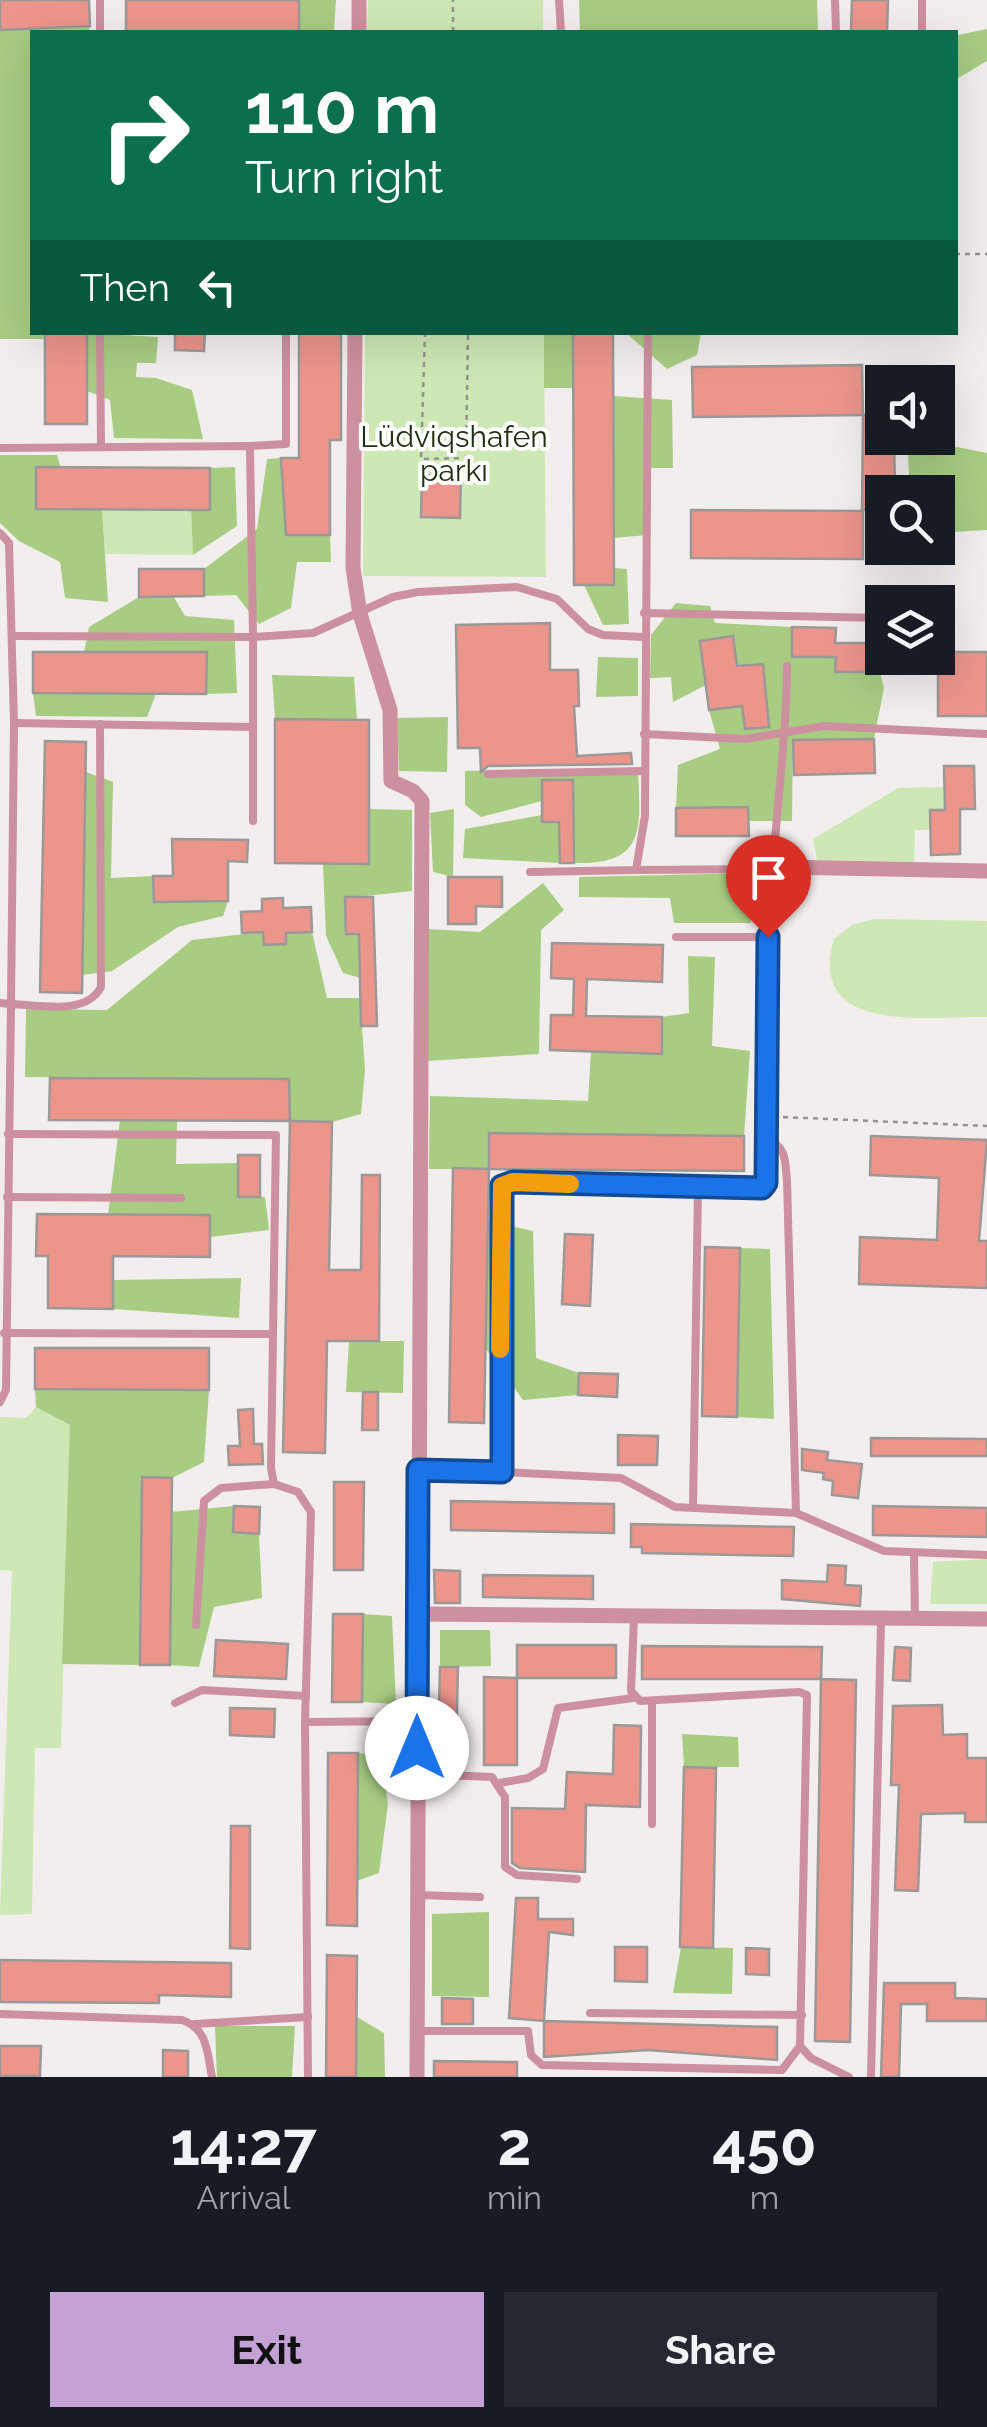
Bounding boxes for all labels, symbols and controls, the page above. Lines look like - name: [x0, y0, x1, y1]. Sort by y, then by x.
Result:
- text: 110 m: [245, 67, 439, 149]
- icon: right: [80, 70, 210, 200]
- text: Turn right: [245, 151, 443, 204]
- icon: left: [190, 260, 245, 315]
- text: Then: [80, 265, 170, 310]
- map controls: [865, 365, 955, 675]
- button: sound: [865, 365, 955, 455]
- park label: Lüdviqshafen parkı: [360, 419, 548, 488]
- button: search: [865, 475, 955, 565]
- button: layers: [865, 585, 955, 675]
- pin: [726, 835, 811, 938]
- icon: arrive: [741, 850, 796, 905]
- position arrow: [365, 1696, 469, 1800]
- text: 14:27: [170, 2109, 317, 2179]
- text: 2: [498, 2109, 531, 2179]
- text: 450: [712, 2109, 817, 2179]
- text: Arrival: [197, 2179, 290, 2216]
- text: min: [487, 2179, 542, 2216]
- text: m: [750, 2179, 779, 2216]
- button: Exit: [50, 2292, 484, 2407]
- button: Share: [504, 2292, 937, 2407]

